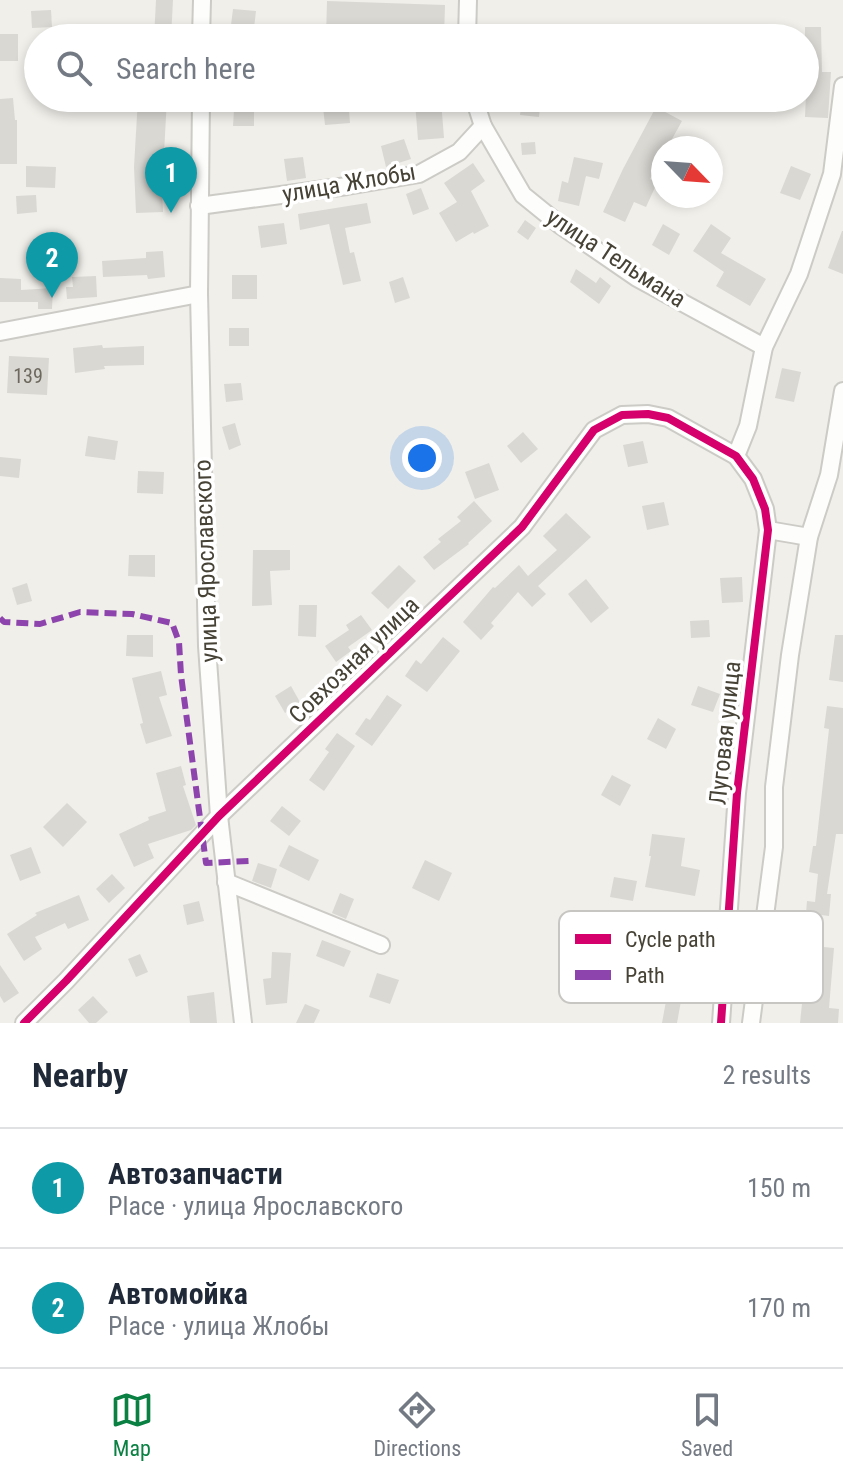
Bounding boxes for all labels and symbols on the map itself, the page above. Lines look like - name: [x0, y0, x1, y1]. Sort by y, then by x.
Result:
- north arrow: [651, 136, 723, 208]
- pin: 1: [145, 147, 197, 213]
- street label: улица Жлобы: [280, 157, 418, 209]
- street label: улица Тельмана: [541, 203, 691, 313]
- pin: 2: [26, 232, 78, 298]
- house number: 139: [13, 364, 43, 388]
- your location: [402, 438, 442, 478]
- street label: улица Ярославского: [188, 459, 224, 663]
- street label: Совхозная улица: [283, 591, 425, 729]
- street label: Луговая улица: [704, 660, 746, 806]
- legend: [559, 911, 823, 1003]
- text: Cycle path: [625, 927, 716, 952]
- text: Path: [625, 963, 665, 988]

